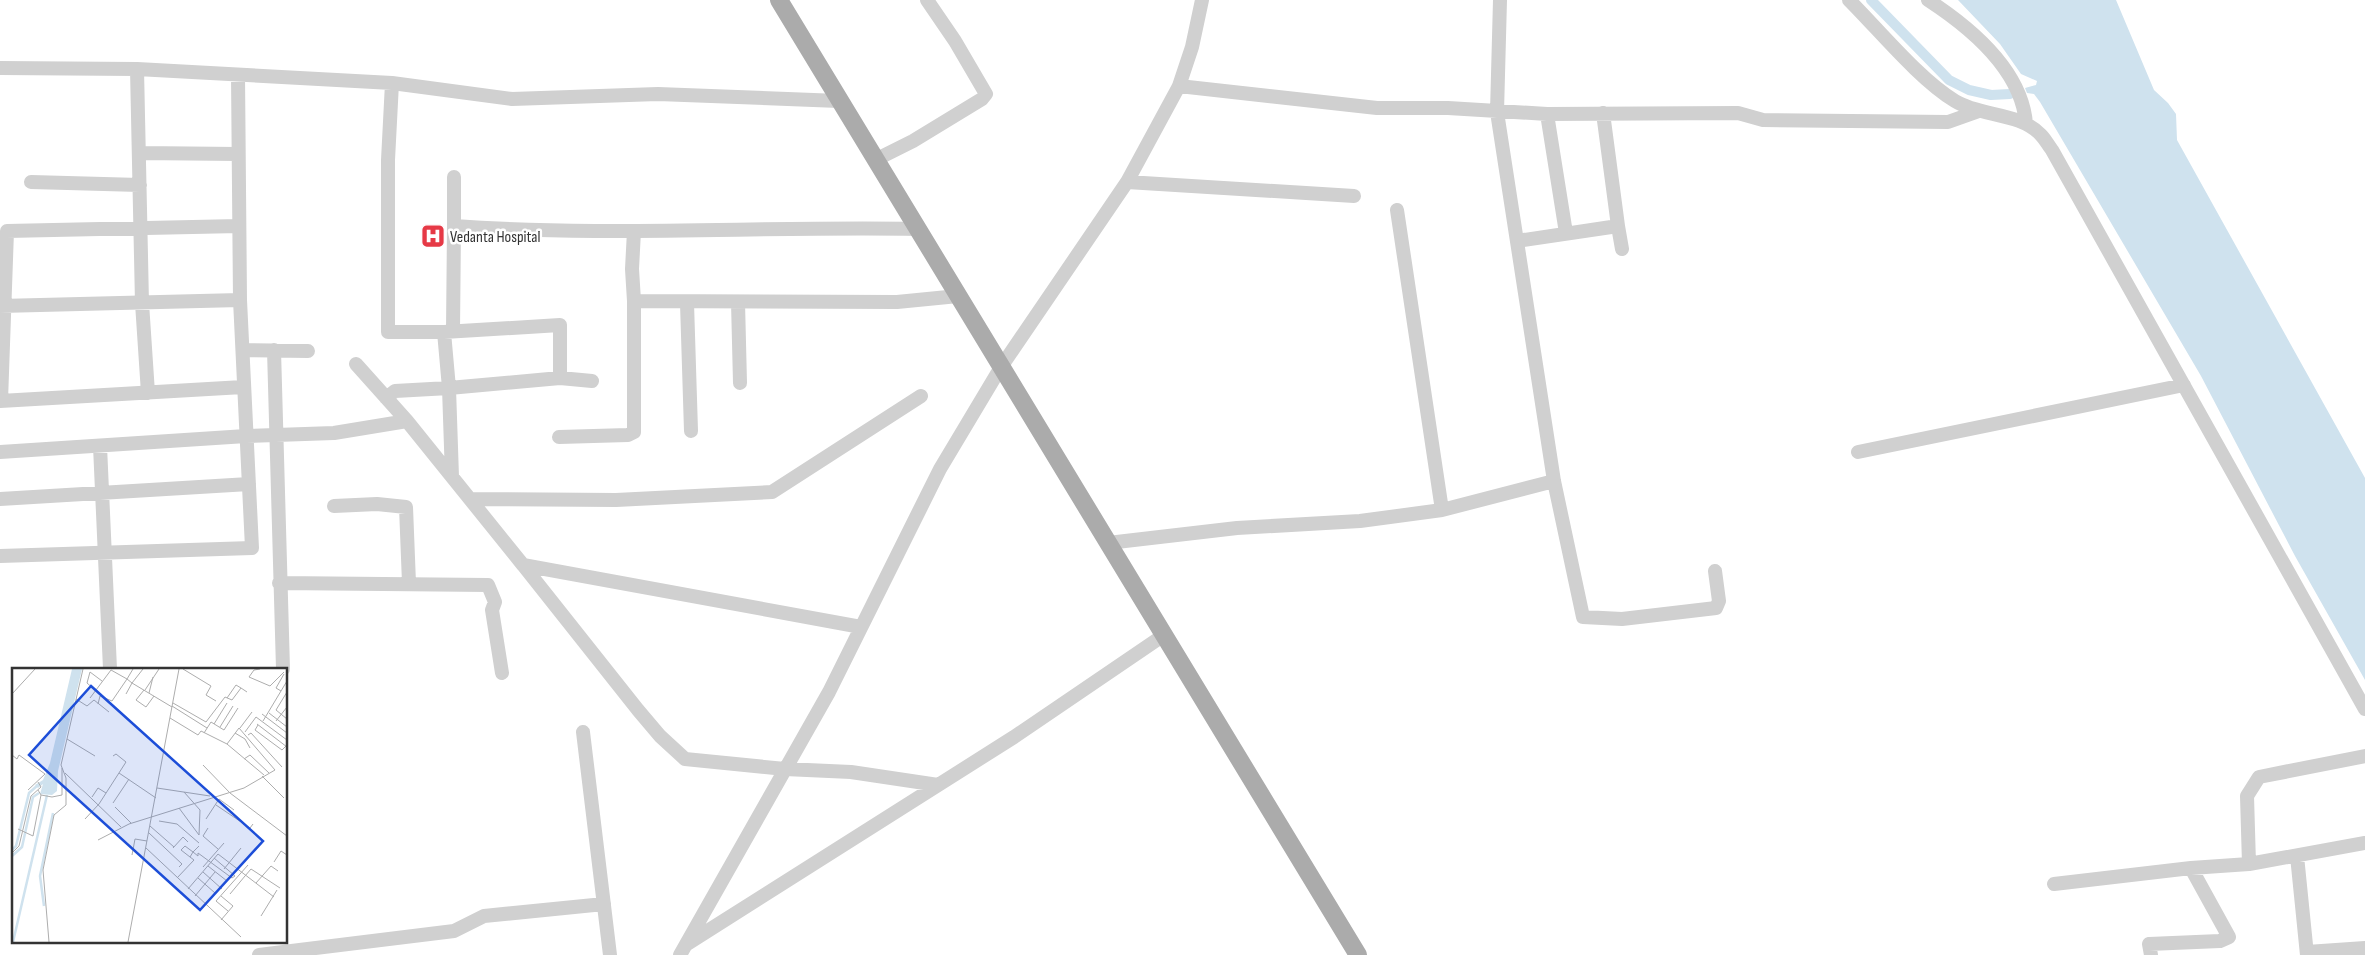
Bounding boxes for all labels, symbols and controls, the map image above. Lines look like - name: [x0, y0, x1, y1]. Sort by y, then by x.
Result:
- hospital icon: Vedanta Hospital: [420, 223, 446, 249]
- place label: Vedanta Hospital: [450, 228, 541, 247]
- inset map: [12, 668, 288, 942]

